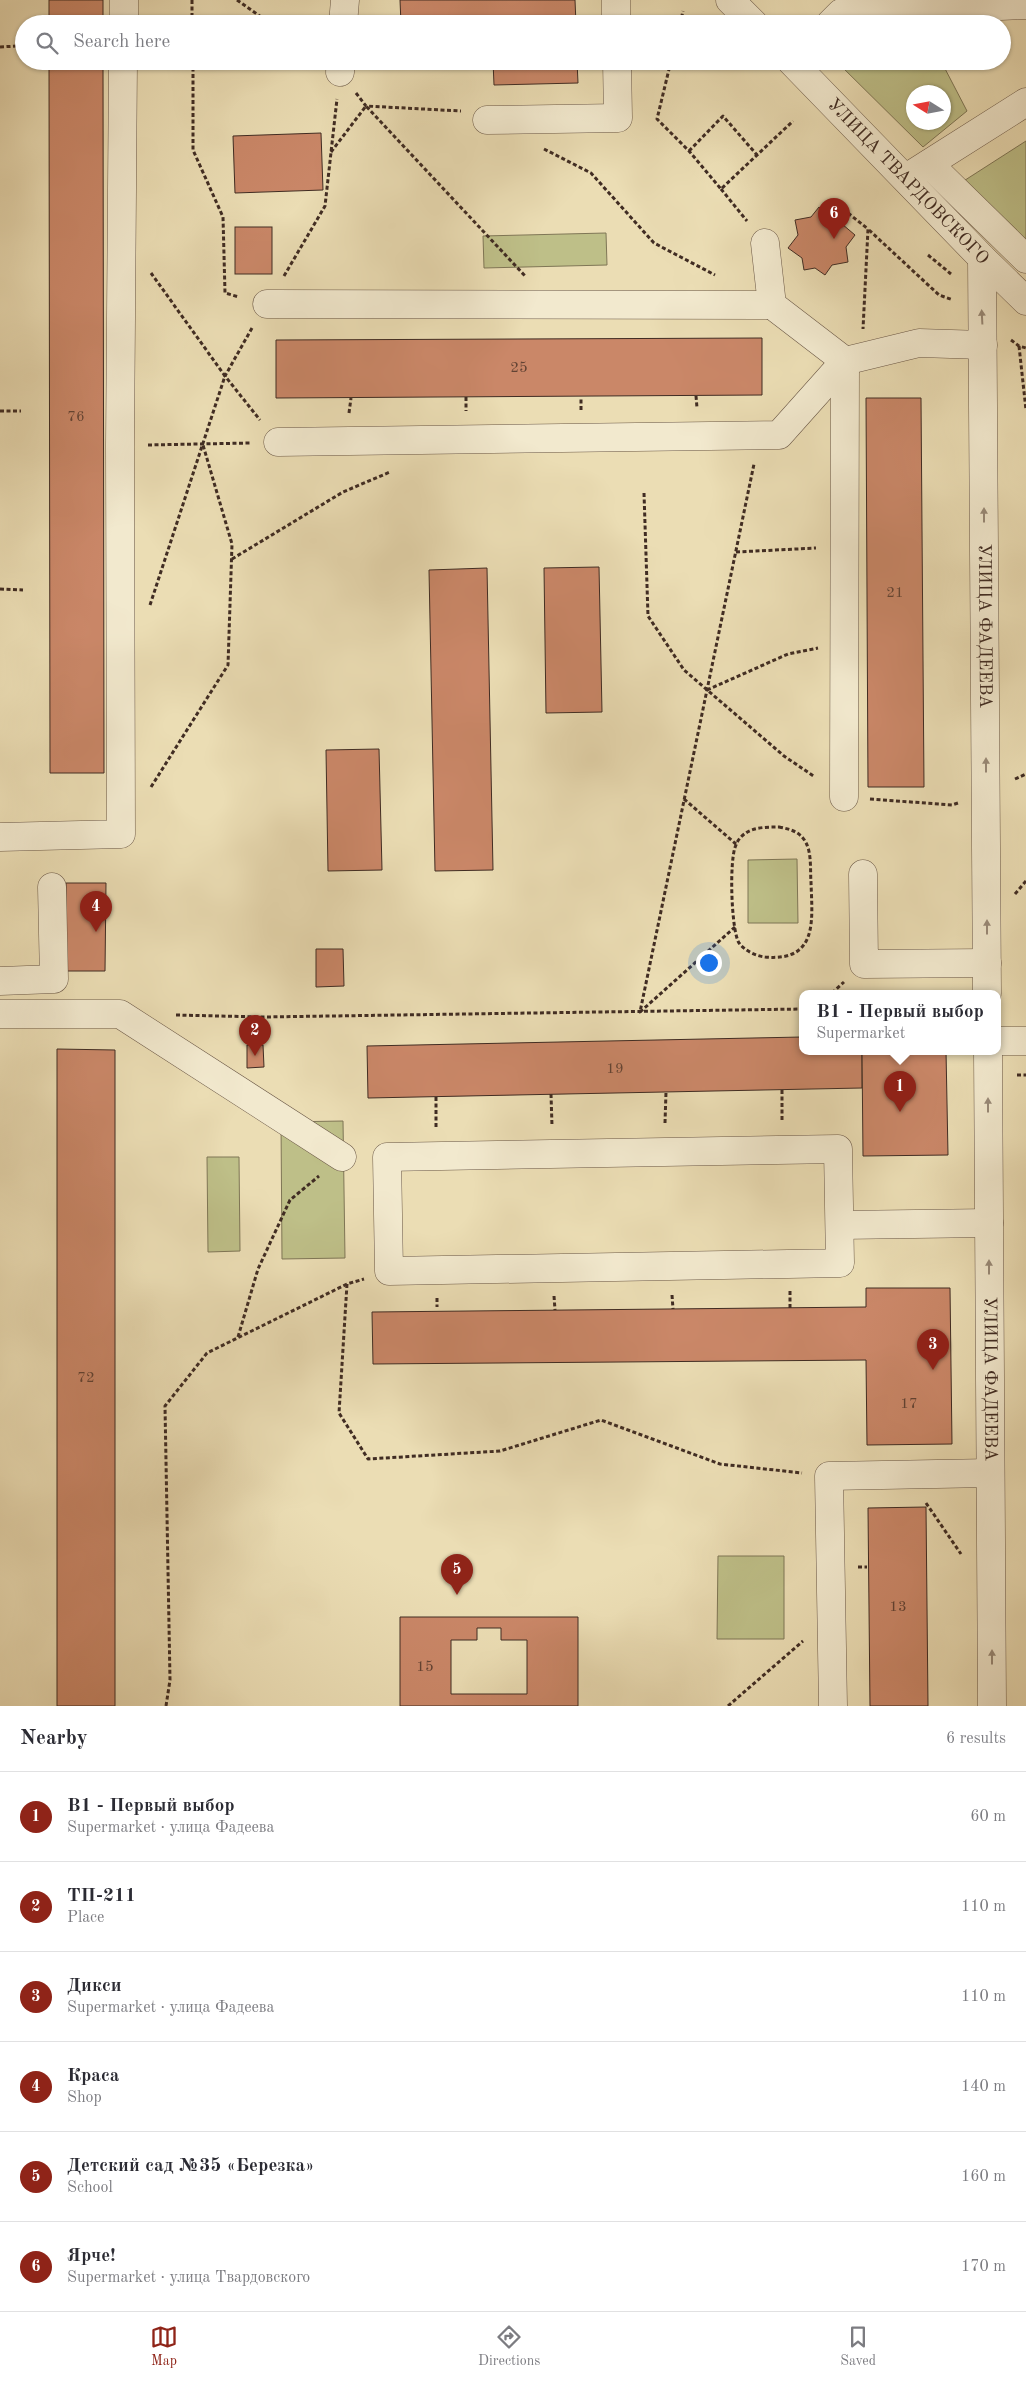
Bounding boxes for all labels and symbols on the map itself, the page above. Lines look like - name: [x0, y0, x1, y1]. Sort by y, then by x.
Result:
- north arrow: [906, 85, 951, 130]
- street label: УЛИЦА ТВАРДОВСКОГО: [824, 95, 992, 268]
- pin: 6: [818, 198, 850, 239]
- one-way arrow: [977, 309, 985, 325]
- house number: 25: [510, 361, 528, 376]
- house number: 76: [67, 410, 85, 425]
- one-way arrow: [980, 506, 988, 522]
- street label: УЛИЦА ФАДЕЕВА: [975, 544, 994, 709]
- house number: 21: [886, 586, 904, 601]
- one-way arrow: [982, 756, 990, 772]
- pin: 4: [80, 891, 112, 932]
- one-way arrow: [983, 919, 991, 935]
- your location: [696, 950, 722, 976]
- pin: 2: [239, 1015, 271, 1056]
- house number: 19: [606, 1062, 624, 1077]
- pin: 1: [884, 1071, 916, 1112]
- one-way arrow: [984, 1097, 992, 1113]
- one-way arrow: [985, 1259, 993, 1275]
- street label: УЛИЦА ФАДЕЕВА: [981, 1297, 1000, 1462]
- pin: 3: [917, 1329, 949, 1370]
- house number: 72: [77, 1371, 95, 1386]
- house number: 17: [900, 1397, 918, 1412]
- pin: 5: [441, 1554, 473, 1595]
- house number: 13: [889, 1600, 907, 1615]
- one-way arrow: [988, 1649, 996, 1665]
- house number: 15: [416, 1660, 434, 1675]

